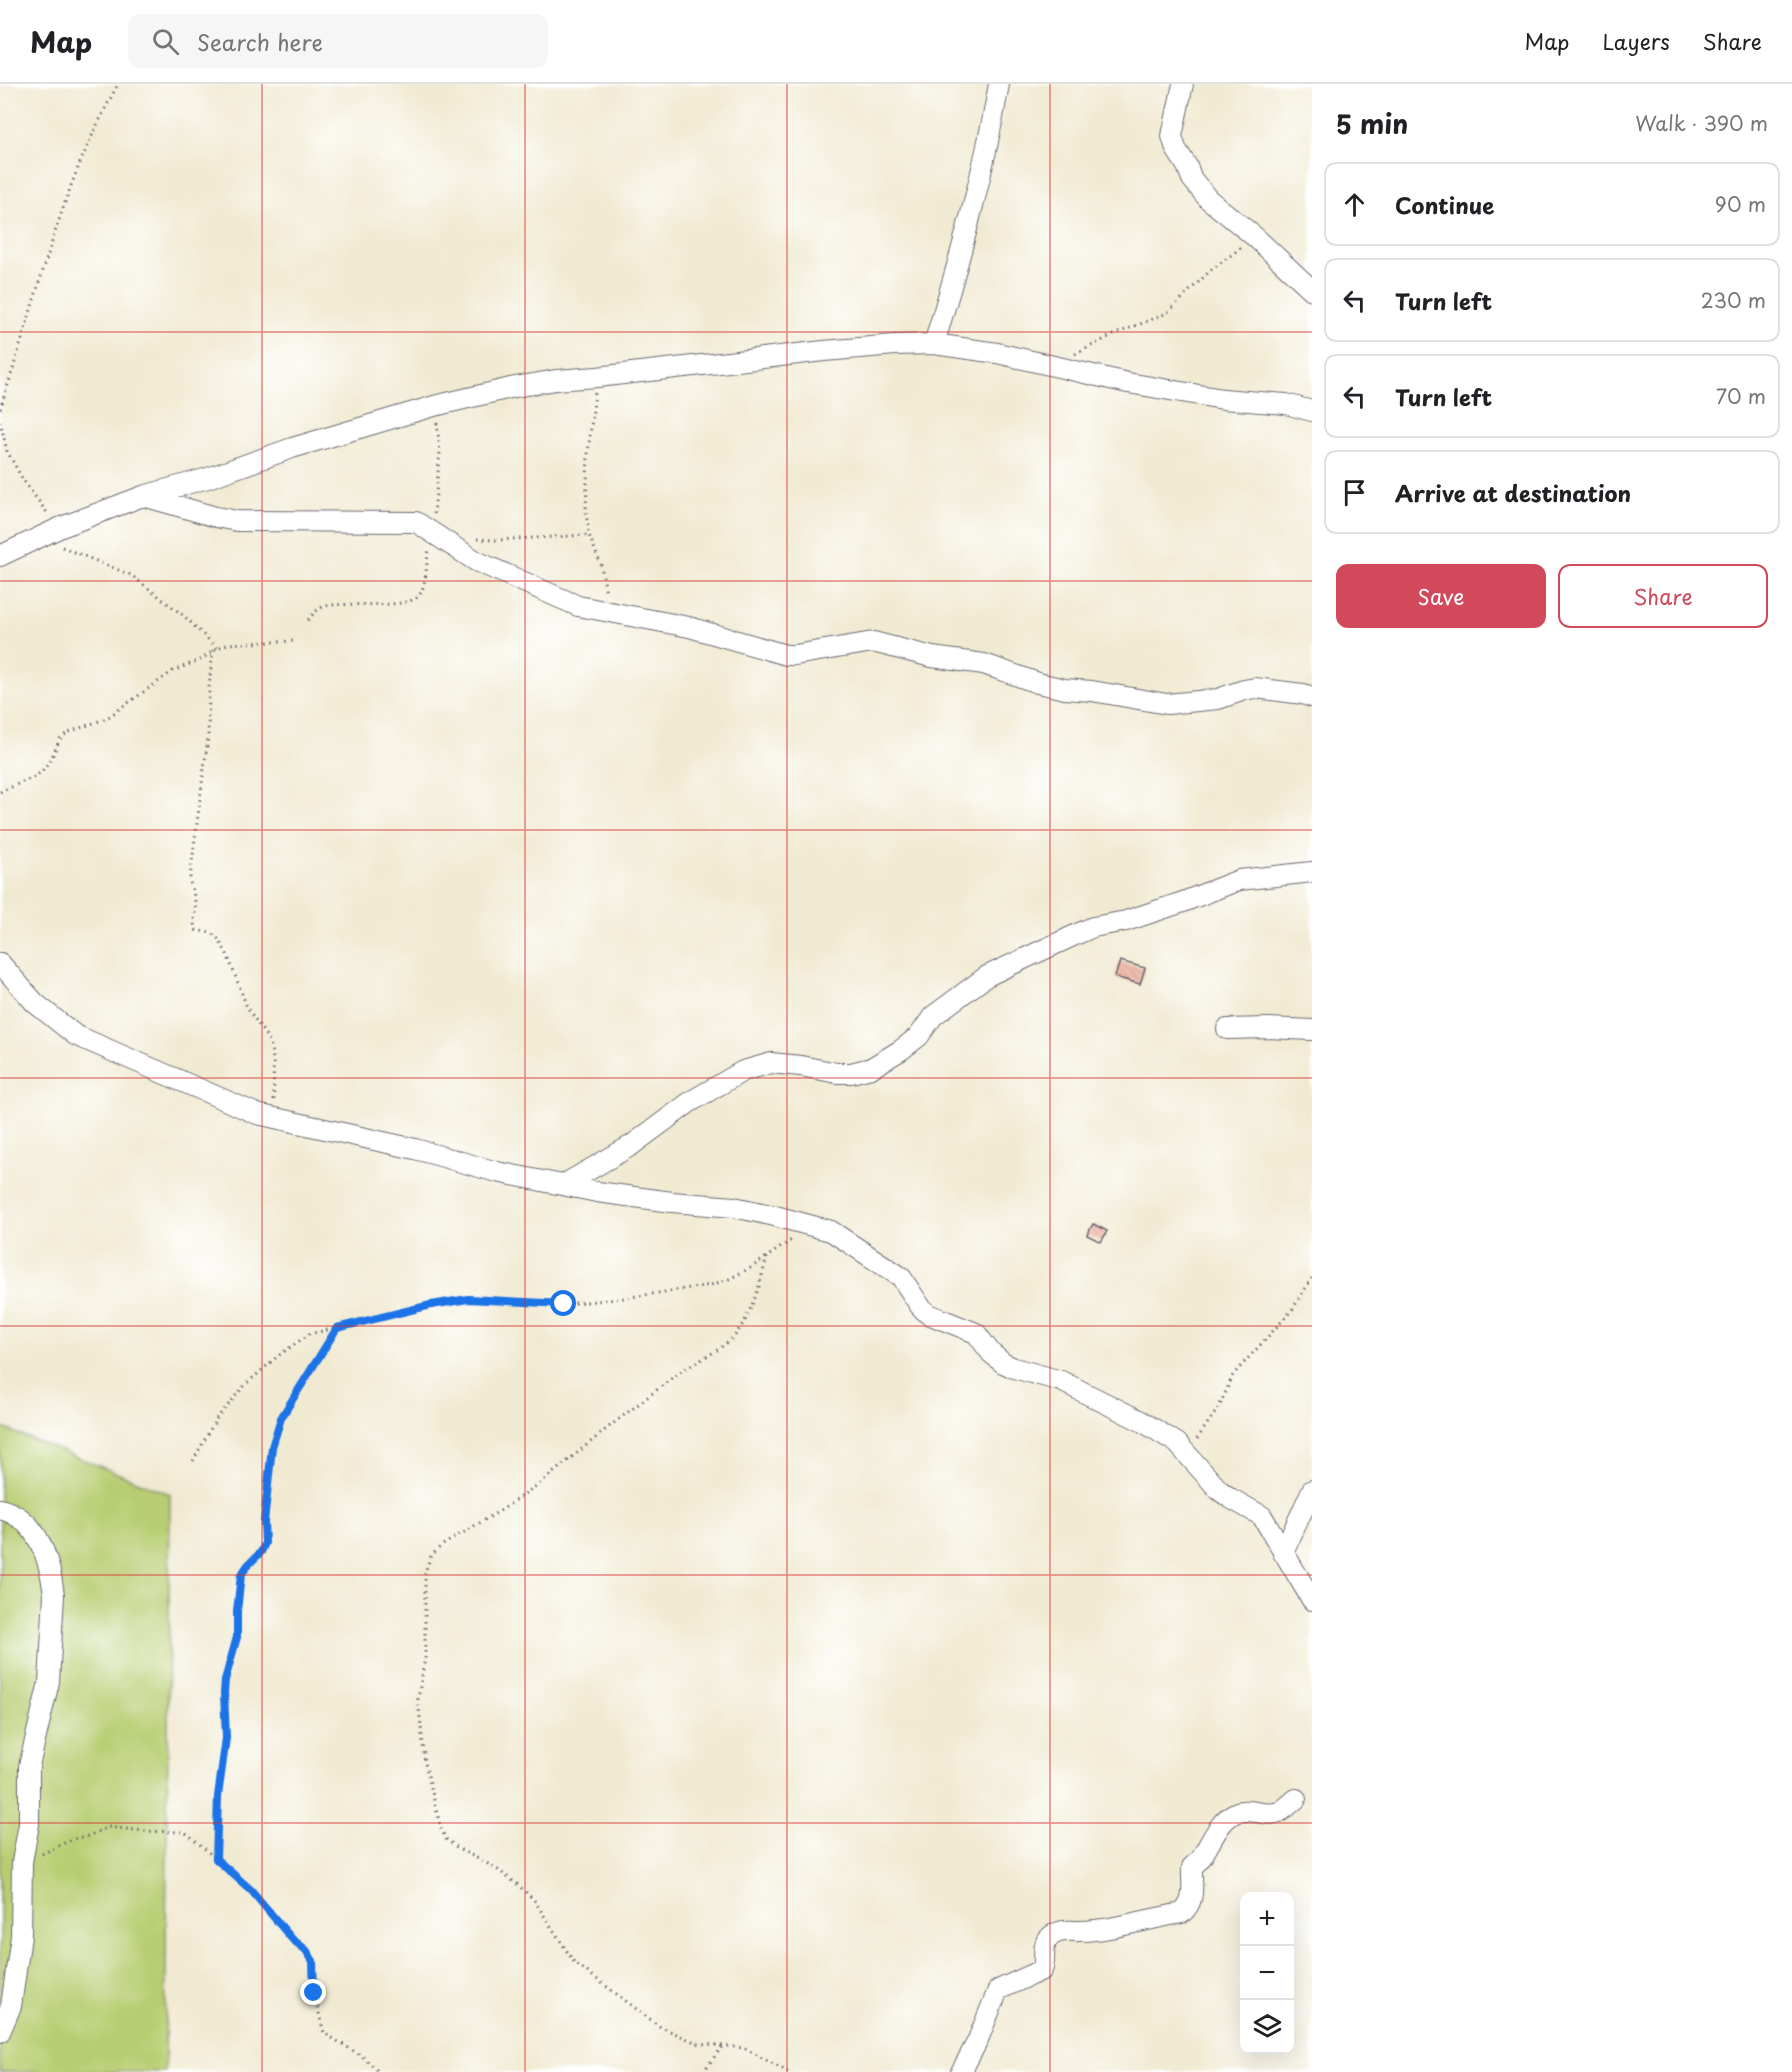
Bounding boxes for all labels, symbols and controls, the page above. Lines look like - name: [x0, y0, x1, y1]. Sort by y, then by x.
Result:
- search box: [128, 14, 548, 68]
- text: Map: [30, 20, 92, 63]
- icon: search: [149, 25, 182, 58]
- text: Search here: [197, 25, 323, 58]
- text: Map: [1525, 25, 1569, 57]
- text: Layers: [1602, 25, 1670, 57]
- text: Share: [1703, 25, 1762, 57]
- text: 5 min: [1336, 104, 1408, 143]
- text: Walk · 390 m: [1635, 108, 1768, 138]
- icon: ahead: [1338, 188, 1371, 221]
- text: Continue: [1395, 188, 1494, 221]
- text: 90 m: [1715, 189, 1766, 219]
- icon: left: [1338, 284, 1371, 317]
- text: Turn left: [1395, 284, 1492, 317]
- text: 230 m: [1701, 285, 1766, 315]
- icon: left: [1338, 380, 1371, 413]
- text: Turn left: [1395, 380, 1492, 413]
- text: 70 m: [1716, 381, 1766, 411]
- icon: arrive: [1338, 476, 1371, 509]
- text: Arrive at destination: [1395, 476, 1631, 509]
- button: Save: [1336, 564, 1546, 628]
- button: Share: [1558, 564, 1768, 628]
- route start: [550, 1290, 576, 1316]
- map controls: [1240, 1892, 1294, 2054]
- button: +: [1240, 1892, 1294, 1946]
- button: −: [1240, 1946, 1294, 2000]
- route end: [300, 1979, 326, 2005]
- button: layers: [1240, 2000, 1294, 2054]

